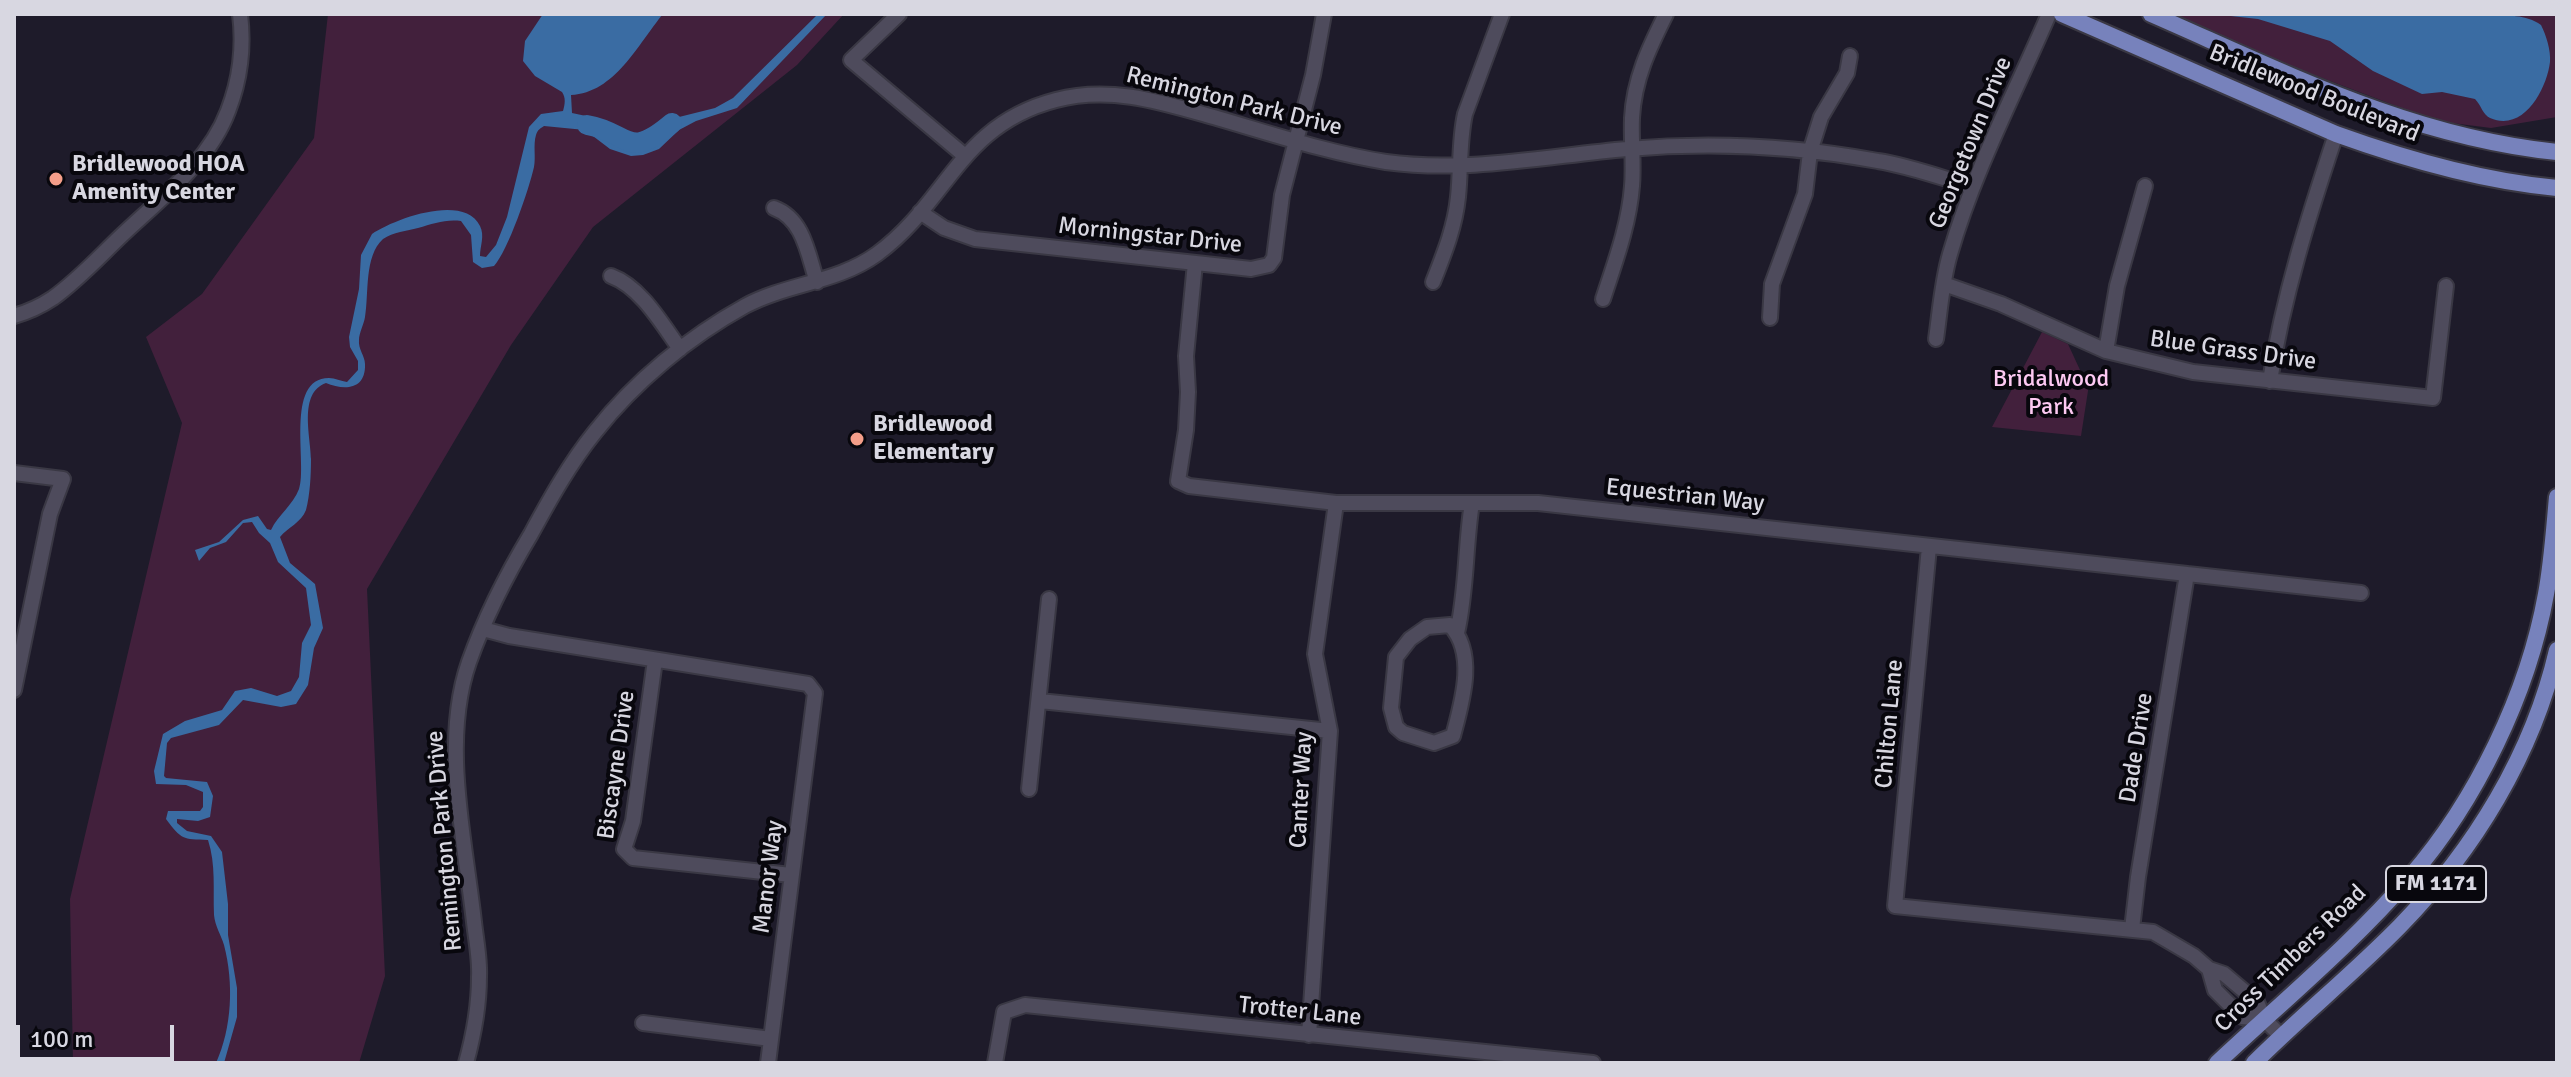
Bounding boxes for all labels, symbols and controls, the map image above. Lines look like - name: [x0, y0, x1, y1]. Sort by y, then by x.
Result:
- street label: Bridlewood Boulevard: [2205, 39, 2423, 149]
- street label: Georgetown Drive: [1923, 53, 2019, 233]
- street label: Remington Park Drive: [1123, 61, 1345, 143]
- place label: Bridlewood HOA Amenity Center: [72, 151, 244, 207]
- marker: Bridlewood HOA Amenity Center: [47, 170, 65, 188]
- street label: Morningstar Drive: [1057, 212, 1243, 260]
- street label: Blue Grass Drive: [2148, 325, 2318, 377]
- park label: Bridalwood Park: [1993, 366, 2109, 422]
- place label: Bridlewood Elementary: [873, 411, 994, 467]
- marker: Bridlewood Elementary: [848, 430, 866, 448]
- street label: Equestrian Way: [1604, 473, 1766, 519]
- street label: Chilton Lane: [1870, 658, 1910, 790]
- street label: Biscayne Drive: [592, 689, 642, 841]
- street label: Dade Drive: [2114, 691, 2160, 805]
- street label: Remington Park Drive: [421, 729, 469, 953]
- street label: Canter Way: [1285, 731, 1319, 849]
- street label: Manor Way: [748, 819, 790, 935]
- road number: FM 1171: [2386, 866, 2486, 902]
- street label: Cross Timbers Road: [2209, 879, 2373, 1039]
- street label: Trotter Lane: [1237, 991, 1363, 1033]
- scale bar: [20, 1009, 178, 1059]
- text: 100 m: [30, 1024, 93, 1054]

